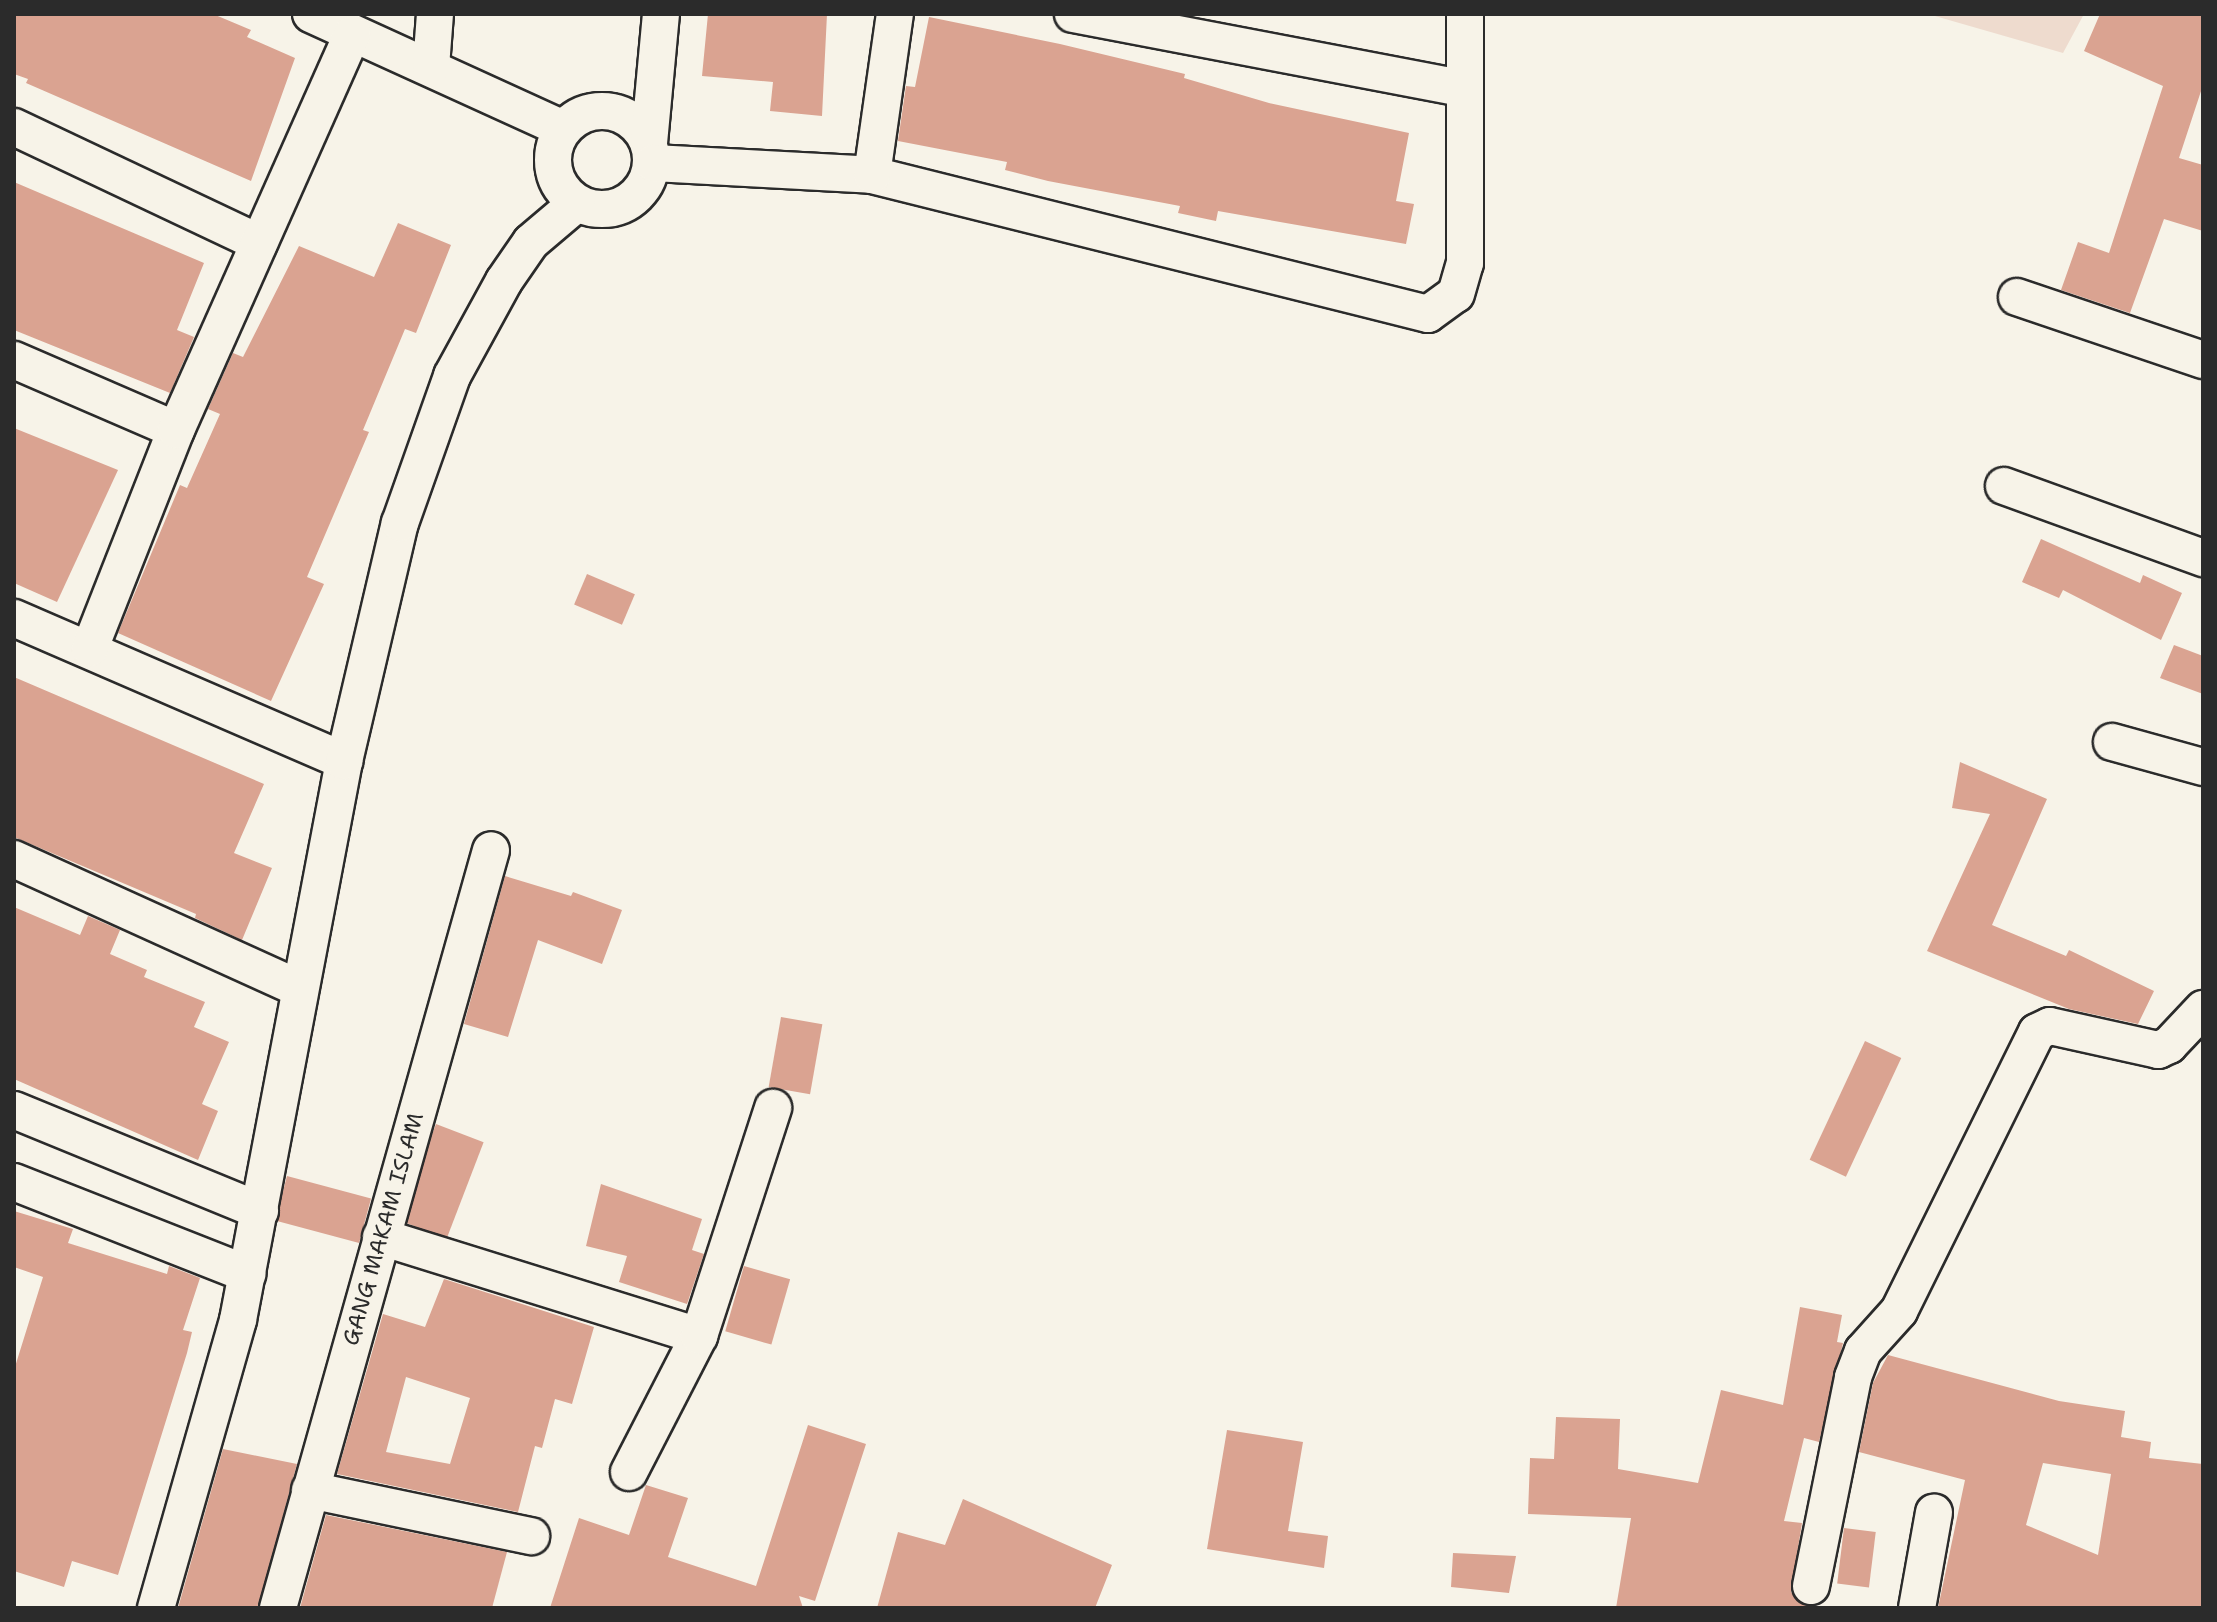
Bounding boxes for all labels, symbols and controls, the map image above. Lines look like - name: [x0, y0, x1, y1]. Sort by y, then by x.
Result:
- street label: GANG MAKAM ISLAM: [337, 1110, 429, 1348]

